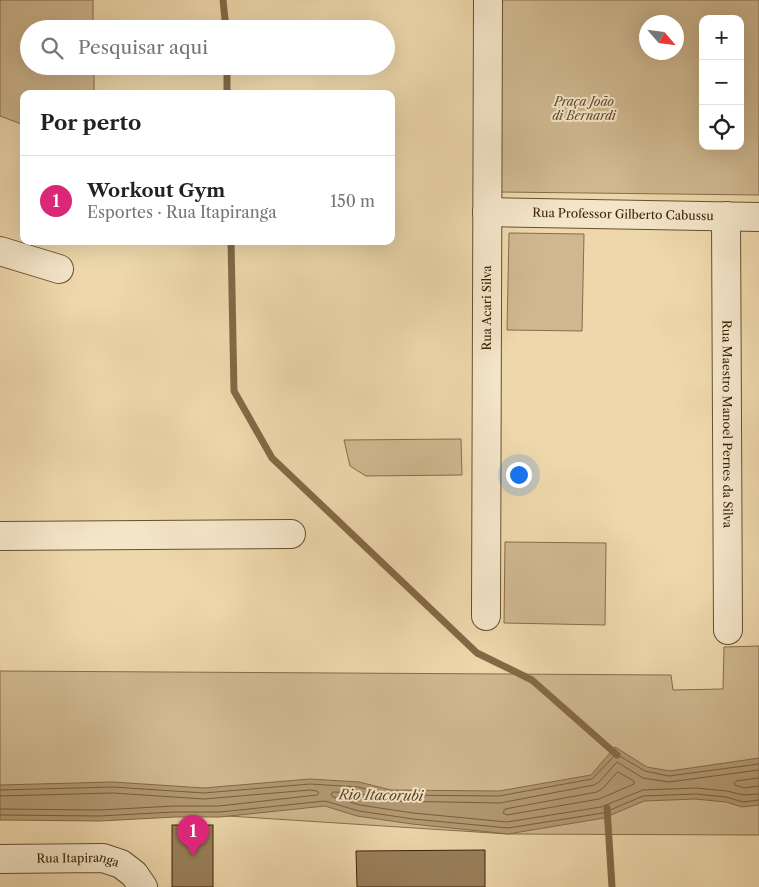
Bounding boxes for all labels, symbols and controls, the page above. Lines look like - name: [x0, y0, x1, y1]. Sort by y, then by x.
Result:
- north arrow: [639, 15, 684, 60]
- map controls: [699, 15, 744, 150]
- button: +: [699, 15, 744, 60]
- search box: [20, 20, 395, 75]
- icon: search: [38, 34, 66, 62]
- text: Pesquisar aqui: [78, 36, 208, 59]
- button: −: [699, 60, 744, 105]
- park label: Praça João di Bernardi: [552, 94, 617, 123]
- button: locate: [699, 105, 744, 150]
- text: Por perto: [40, 110, 141, 135]
- text: Workout Gym: [87, 179, 225, 202]
- text: 1: [52, 191, 60, 211]
- text: 150 m: [330, 191, 375, 211]
- text: Esportes · Rua Itapiranga: [87, 202, 277, 222]
- street label: Rua Professor Gilberto Cabussu: [532, 205, 714, 223]
- street label: Rua Acari Silva: [479, 265, 494, 351]
- street label: Rua Maestro Manoel Pernes da Silva: [720, 320, 736, 529]
- your location: [506, 462, 532, 488]
- water label: Rio Itacorubi: [338, 785, 425, 805]
- pin: 1: [177, 815, 209, 856]
- street label: Rua Itapiranga: [36, 849, 122, 870]

